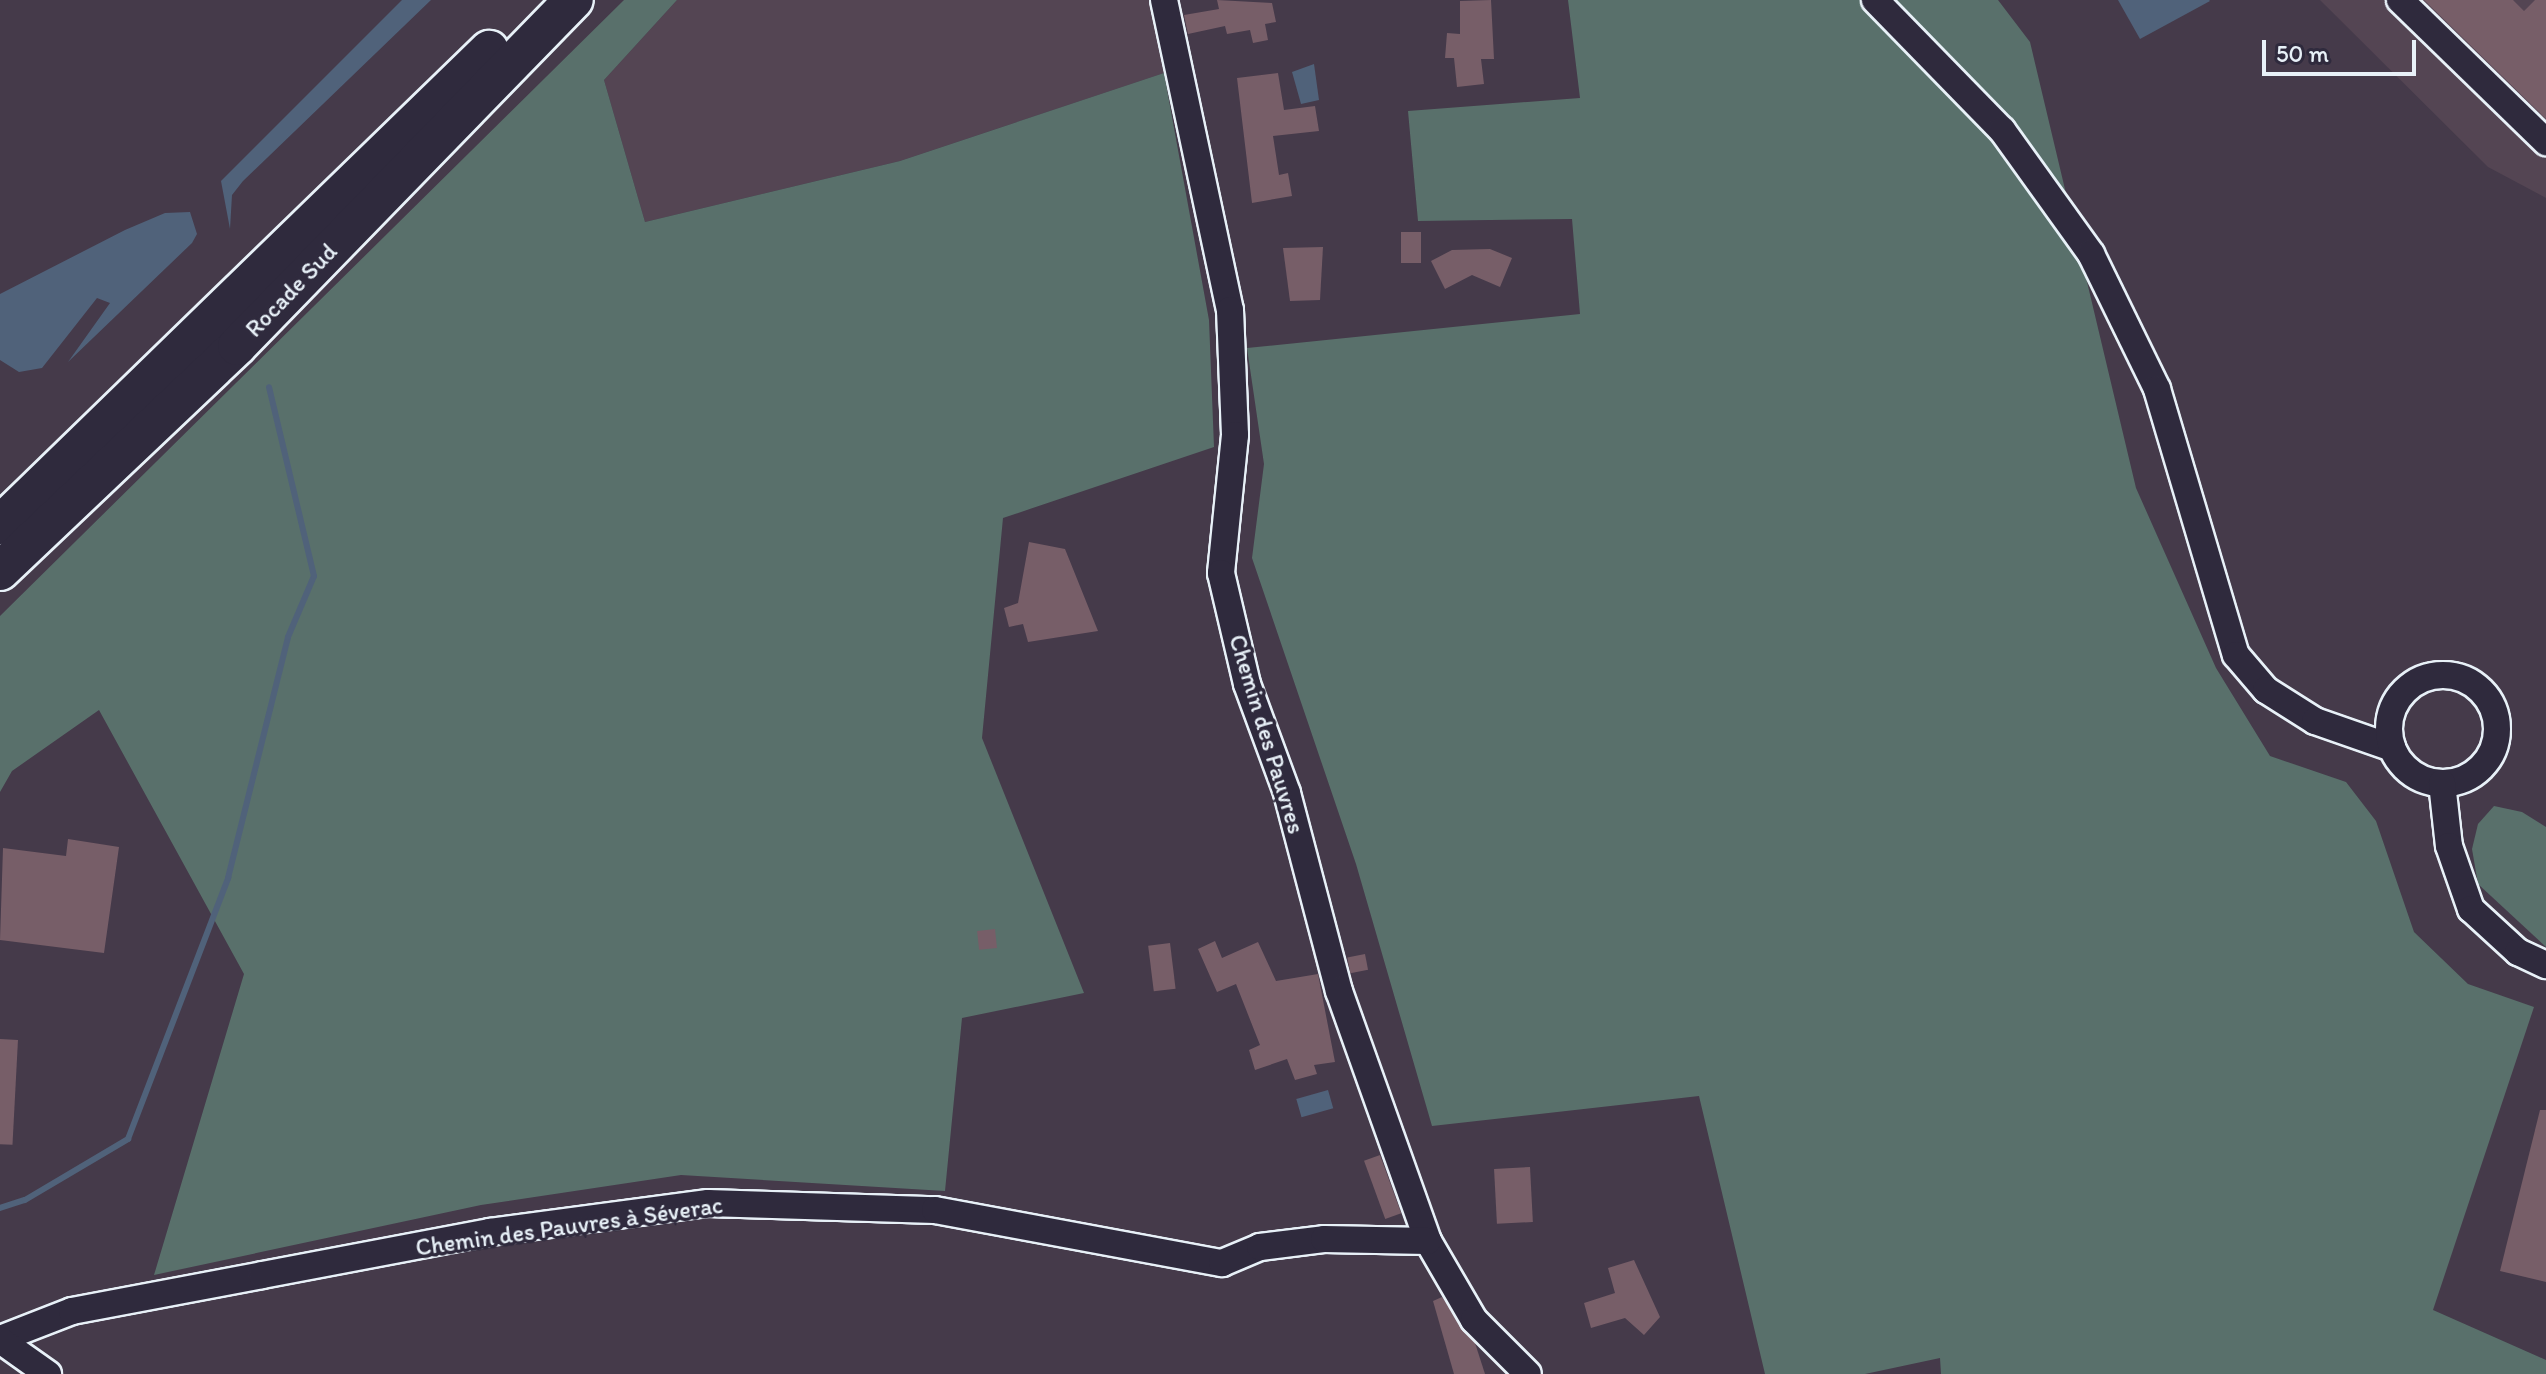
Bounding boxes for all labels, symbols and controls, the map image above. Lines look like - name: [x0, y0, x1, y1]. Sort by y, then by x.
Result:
- scale bar: [2266, 24, 2420, 74]
- text: 50 m: [2276, 39, 2329, 68]
- street label: Rocade Sud: [239, 237, 343, 343]
- street label: Chemin des Pauvres: [1223, 631, 1311, 837]
- street label: Chemin des Pauvres à Séverac: [414, 1190, 724, 1262]

